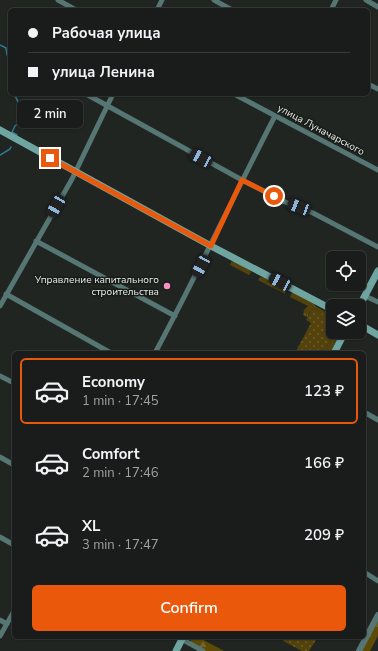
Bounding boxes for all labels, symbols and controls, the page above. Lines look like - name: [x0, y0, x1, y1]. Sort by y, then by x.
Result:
- text: Рабочая улица: [52, 23, 161, 43]
- text: улица Ленина: [52, 62, 155, 82]
- callout: 2 min: [17, 100, 83, 128]
- street label: улица Луначарского: [275, 101, 367, 159]
- text: 2 min: [33, 105, 67, 123]
- car: [188, 147, 214, 169]
- route end: [41, 149, 59, 167]
- route start: [265, 187, 283, 205]
- car: [45, 193, 67, 219]
- car: [286, 197, 312, 217]
- map controls: [326, 251, 366, 339]
- button: locate: [326, 251, 366, 291]
- car: [190, 253, 212, 279]
- car: [267, 271, 293, 293]
- place label: Управление капитального строительства: [34, 273, 159, 299]
- marker: Управление капитального строительства: [162, 281, 172, 291]
- button: layers: [326, 299, 366, 339]
- text: Economy: [82, 372, 145, 392]
- icon: car: [34, 373, 70, 409]
- text: 123 ₽: [304, 381, 344, 401]
- text: 1 min · 17:45: [82, 392, 158, 410]
- text: Comfort: [82, 444, 139, 464]
- icon: car: [34, 445, 70, 481]
- text: 166 ₽: [304, 453, 344, 473]
- text: 2 min · 17:46: [82, 464, 158, 482]
- text: XL: [82, 516, 101, 536]
- icon: car: [34, 517, 70, 553]
- text: 209 ₽: [304, 525, 344, 545]
- text: 3 min · 17:47: [82, 536, 158, 554]
- button: Confirm: [32, 585, 346, 631]

